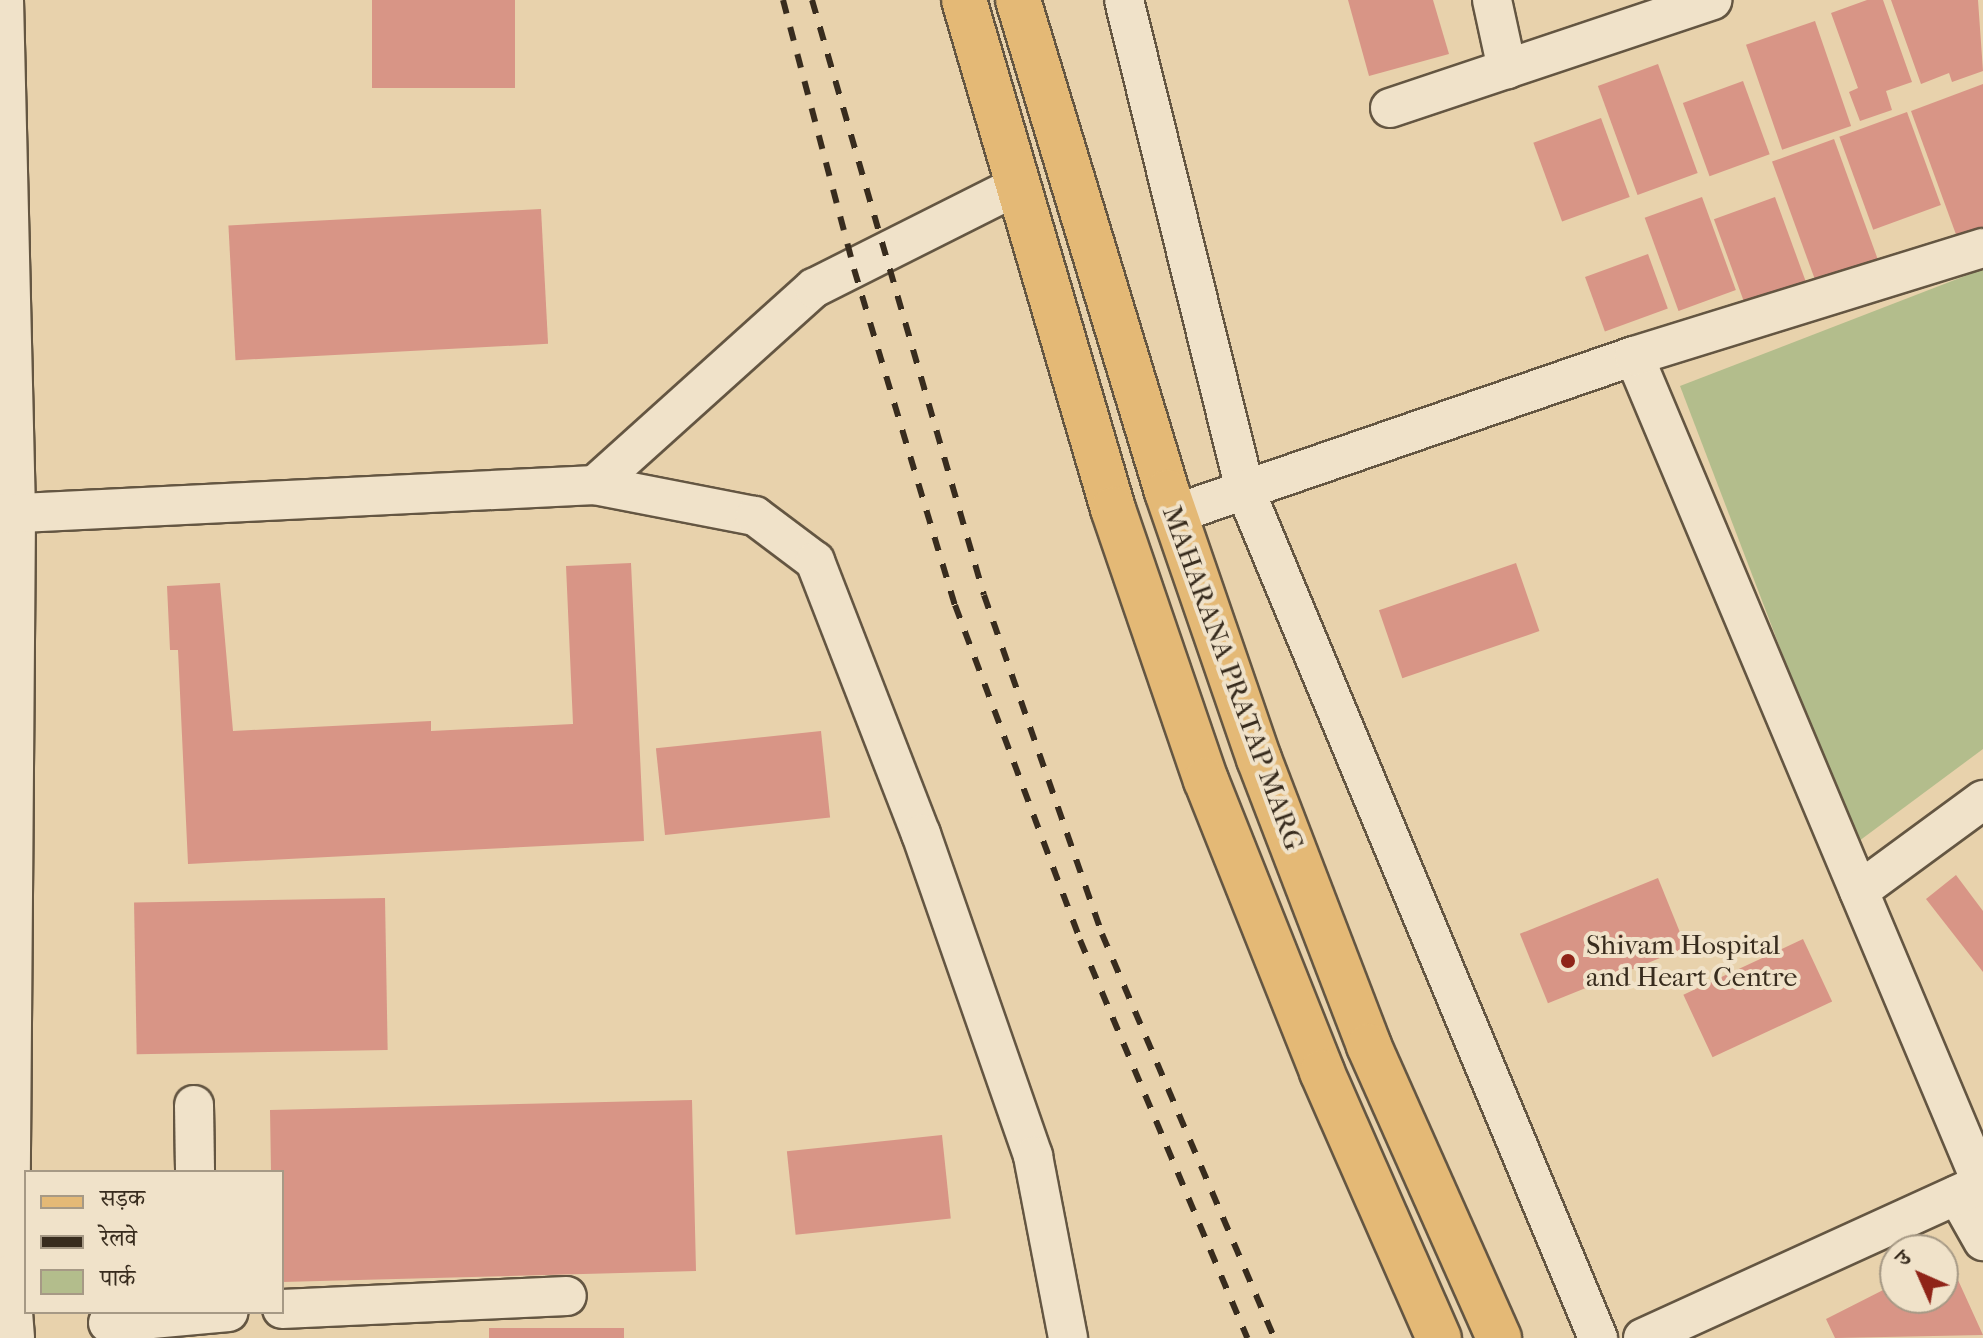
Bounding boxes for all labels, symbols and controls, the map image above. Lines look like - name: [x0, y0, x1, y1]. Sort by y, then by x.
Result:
- street label: MAHARANA PRATAP MARG: [1155, 501, 1311, 855]
- place label: Shivam Hospital and Heart Centre: [1586, 928, 1797, 994]
- marker: Shivam Hospital and Heart Centre: [1557, 950, 1579, 972]
- legend: [24, 1170, 284, 1314]
- text: सड़क: [100, 1184, 145, 1212]
- text: रेलवे: [100, 1224, 137, 1252]
- north arrow: [1879, 1234, 1959, 1314]
- text: उ: [1890, 1245, 1917, 1272]
- text: पार्क: [100, 1264, 135, 1292]

